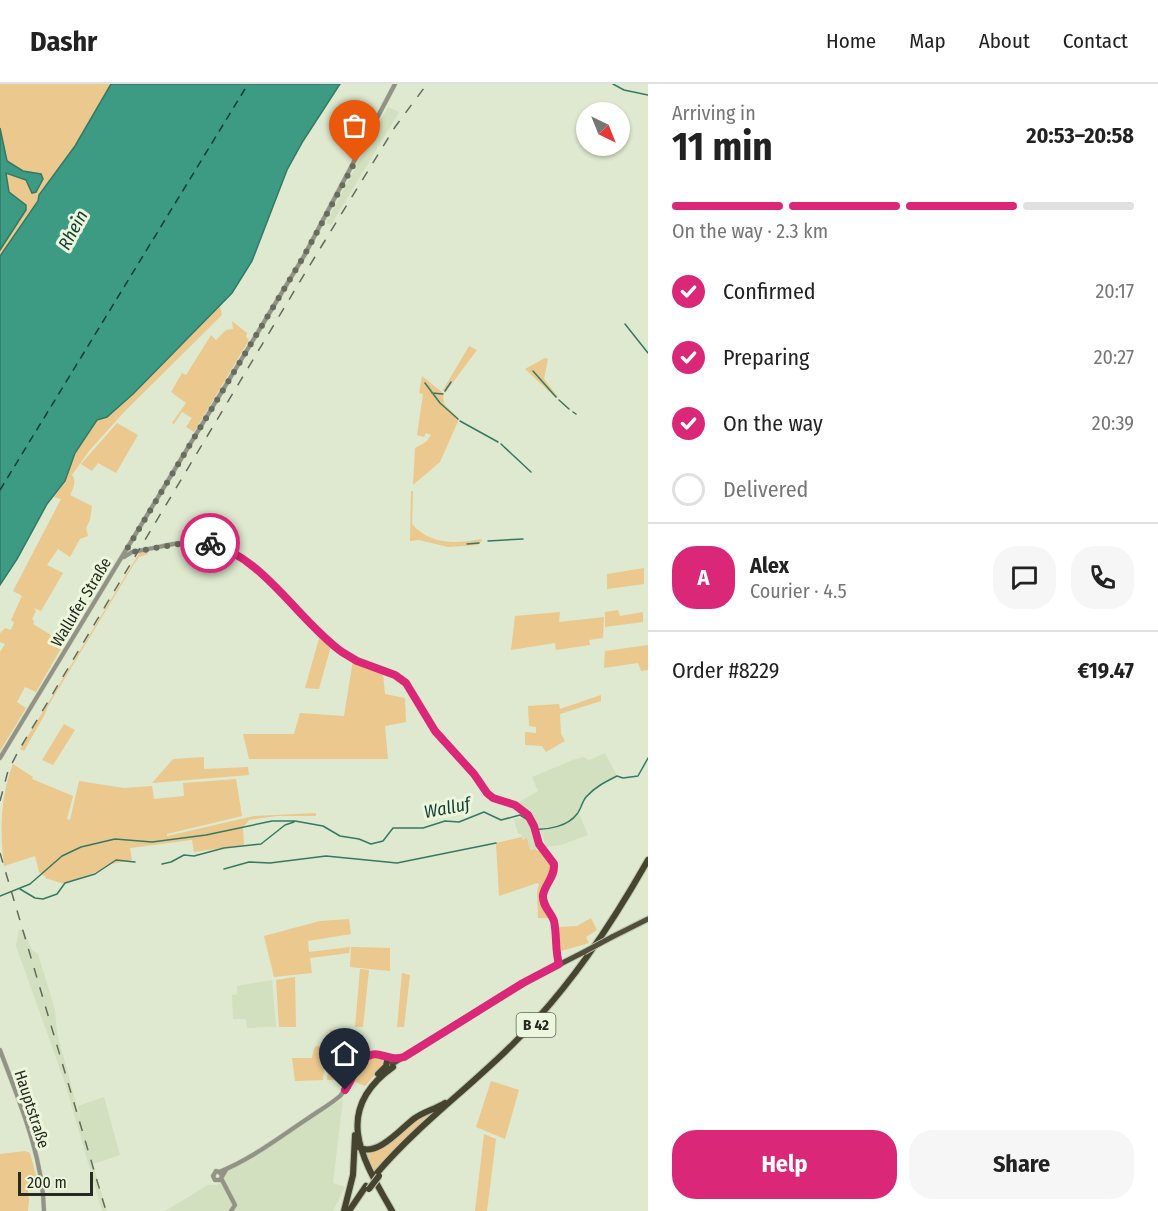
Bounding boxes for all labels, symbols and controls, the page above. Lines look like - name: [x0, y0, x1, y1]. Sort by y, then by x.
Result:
- text: Dashr: [30, 25, 97, 58]
- text: Home: [826, 28, 876, 54]
- text: Map: [909, 28, 946, 54]
- text: About: [979, 28, 1030, 54]
- text: Contact: [1063, 28, 1128, 54]
- pin: [329, 100, 380, 162]
- text: Arriving in: [672, 101, 756, 125]
- north arrow: [576, 102, 630, 156]
- map controls: [576, 102, 630, 156]
- icon: bag: [338, 109, 371, 142]
- text: 20:53–20:58: [1026, 122, 1134, 149]
- text: 11 min: [672, 124, 773, 170]
- water label: Rhein: [54, 206, 92, 254]
- text: On the way · 2.3 km: [672, 219, 828, 243]
- icon: check: [672, 275, 705, 308]
- text: Confirmed: [723, 278, 816, 305]
- text: 20:17: [1095, 279, 1134, 303]
- icon: check: [672, 341, 705, 374]
- text: Preparing: [723, 344, 809, 371]
- text: 20:27: [1094, 345, 1134, 369]
- icon: check: [672, 407, 705, 440]
- text: On the way: [723, 410, 823, 437]
- text: 20:39: [1092, 411, 1134, 435]
- text: Delivered: [723, 476, 808, 503]
- courier: [180, 513, 240, 573]
- icon: bike: [194, 527, 227, 560]
- button: chat: [993, 546, 1056, 609]
- button: phone: [1071, 546, 1134, 609]
- text: Alex: [750, 552, 789, 579]
- street label: Wallufer Straße: [47, 554, 115, 650]
- text: A: [698, 564, 709, 591]
- text: Courier · 4.5: [750, 579, 847, 603]
- text: Order #8229: [672, 657, 780, 684]
- text: €19.47: [1077, 657, 1134, 684]
- water label: Walluf: [422, 792, 475, 823]
- road number: B 42: [516, 1013, 556, 1037]
- pin: [319, 1028, 370, 1090]
- icon: home: [328, 1037, 361, 1070]
- street label: Hauptstraße: [10, 1067, 54, 1151]
- button: Help: [672, 1130, 897, 1199]
- button: Share: [909, 1130, 1134, 1199]
- scale bar: [18, 1169, 93, 1196]
- text: 200 m: [27, 1173, 67, 1192]

